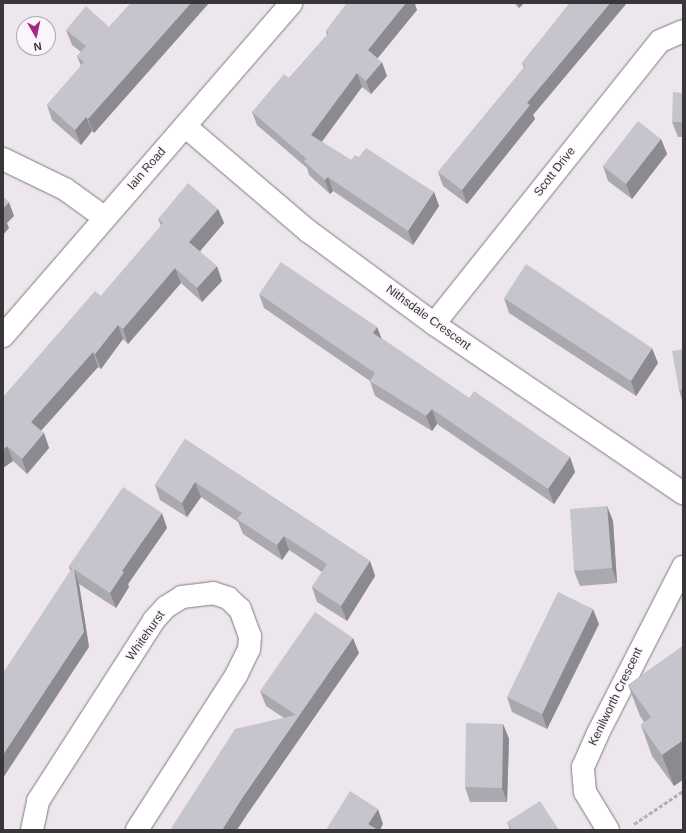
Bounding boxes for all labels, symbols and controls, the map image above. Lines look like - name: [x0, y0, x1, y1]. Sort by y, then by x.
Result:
- north arrow: [16, 16, 56, 56]
- text: N: [33, 40, 43, 53]
- street label: Scott Drive: [531, 144, 579, 200]
- street label: Iain Road: [125, 145, 169, 193]
- street label: Nithsdale Crescent: [383, 282, 473, 354]
- street label: Whitehurst: [124, 608, 168, 664]
- street label: Kenilworth Crescent: [586, 646, 646, 748]

